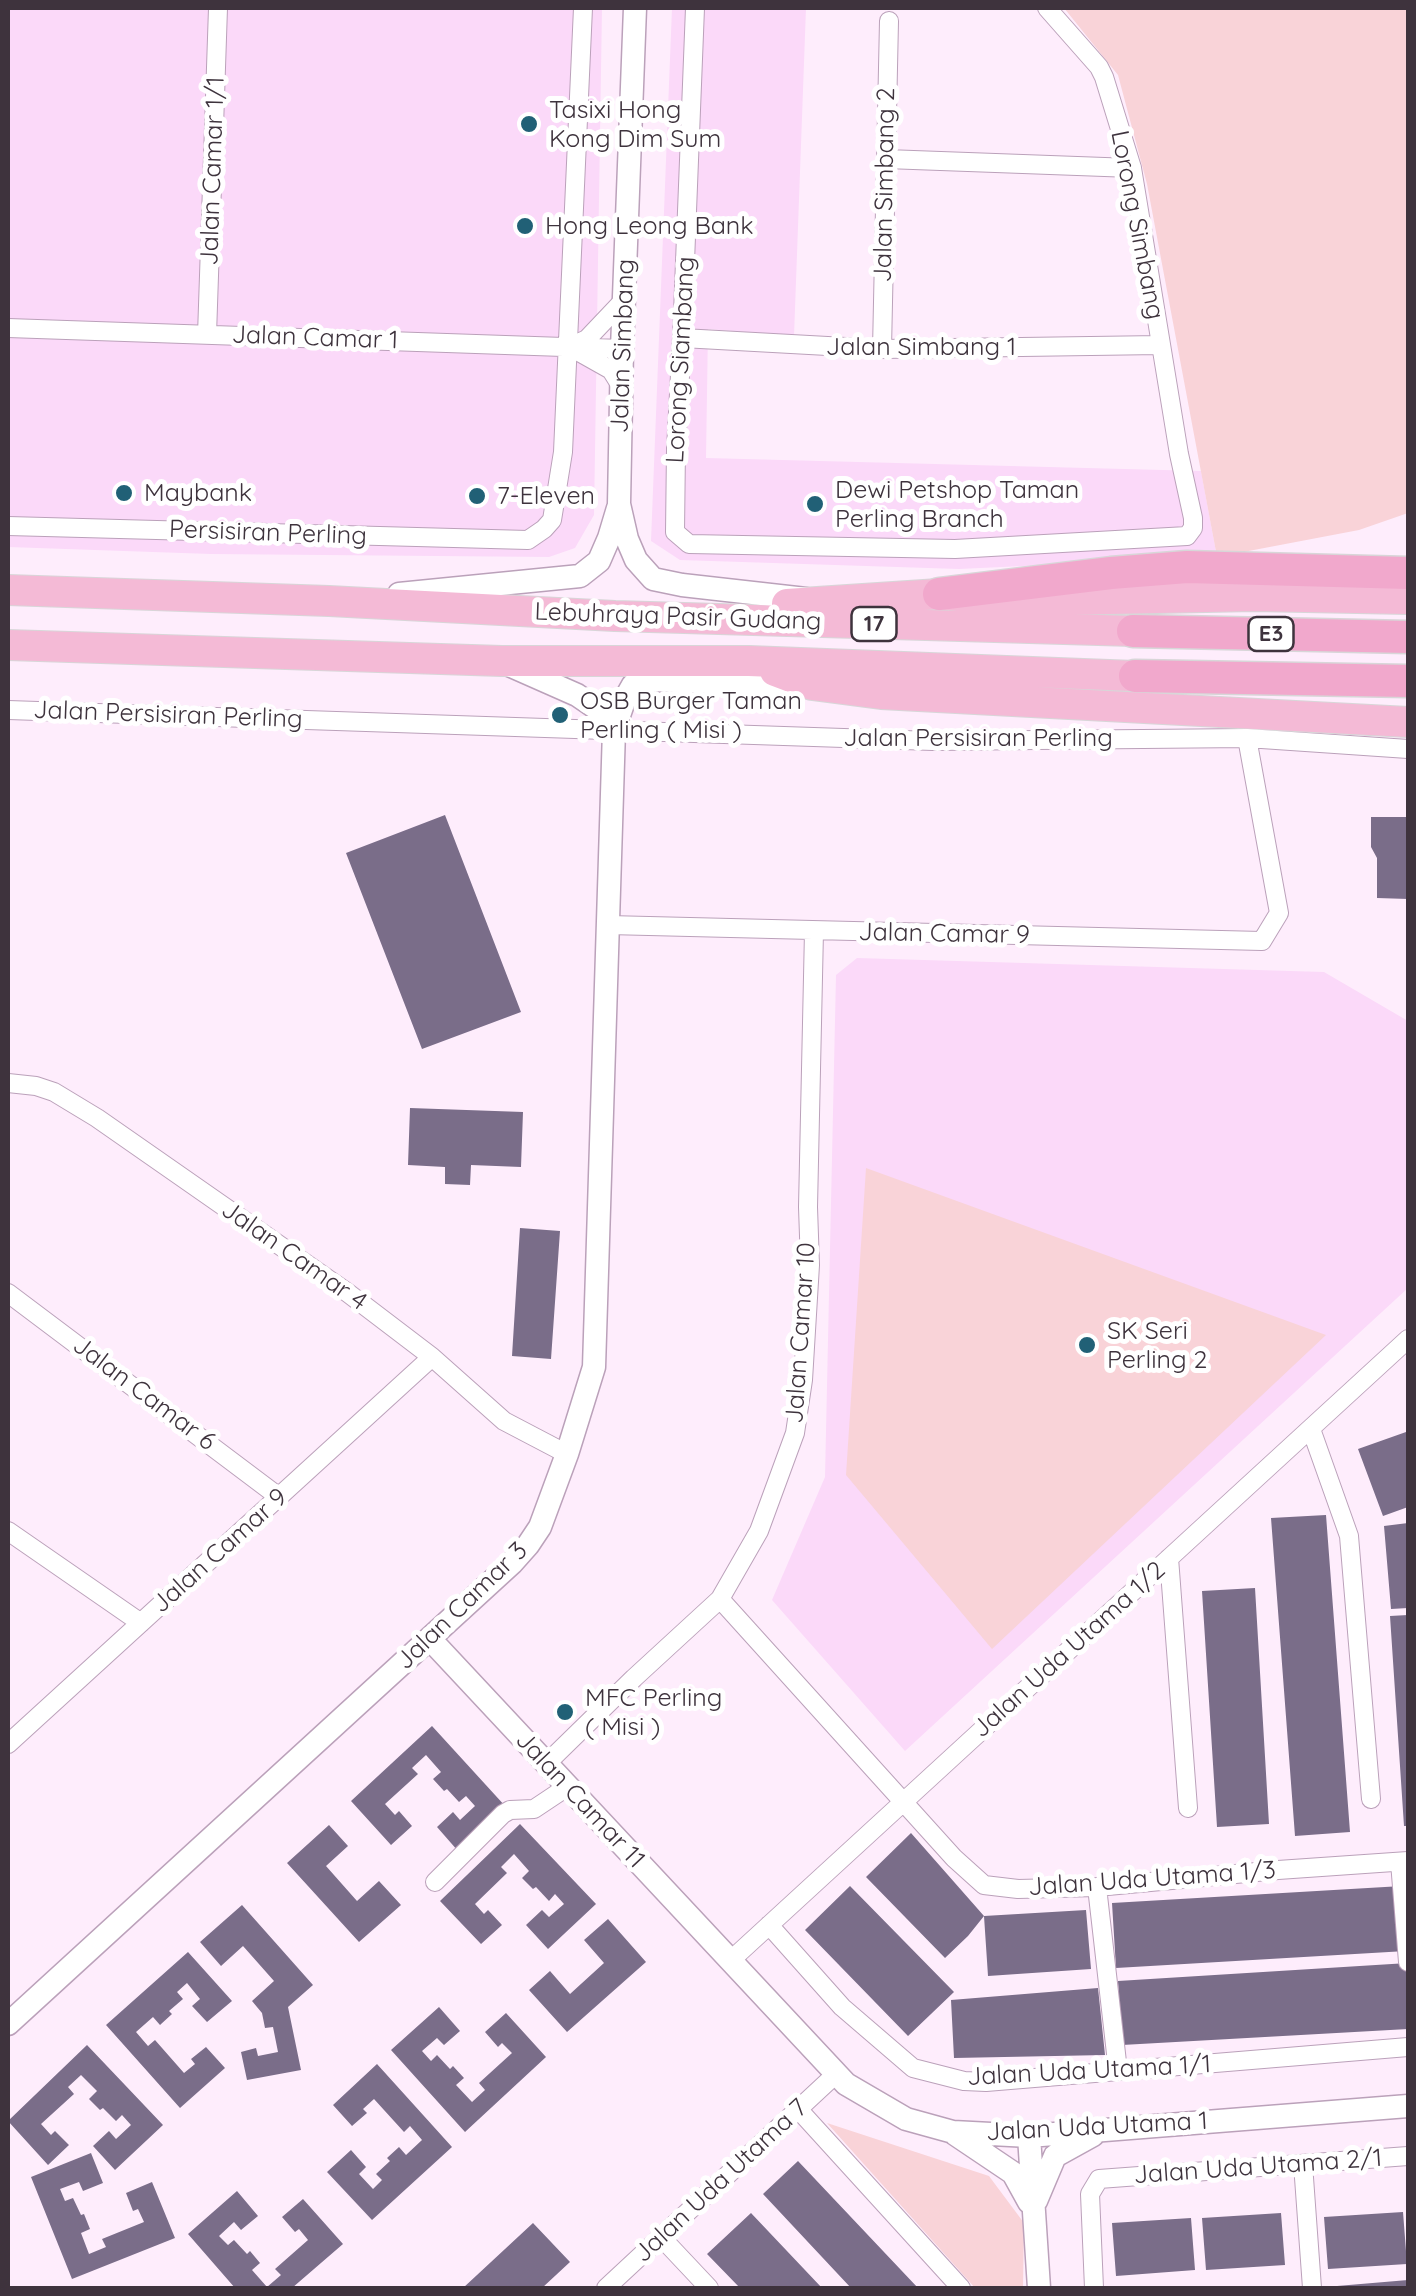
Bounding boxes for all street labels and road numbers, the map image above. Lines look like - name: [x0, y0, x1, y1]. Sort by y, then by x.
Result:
- street label: Jalan Camar 1/1: [195, 76, 231, 266]
- street label: Jalan Simbang 2: [868, 87, 902, 283]
- street label: Lorong Simbang: [1104, 128, 1170, 322]
- street label: Lorong Siambang: [661, 256, 701, 464]
- street label: Jalan Simbang: [605, 258, 641, 434]
- street label: Jalan Camar 1: [231, 320, 399, 356]
- street label: Jalan Simbang 1: [826, 332, 1016, 362]
- street label: Persisiran Perling: [169, 515, 367, 551]
- street label: Lebuhraya Pasir Gudang: [534, 597, 822, 637]
- road number: 17: [852, 607, 896, 641]
- road number: E3: [1248, 617, 1294, 651]
- street label: Jalan Persisiran Perling: [33, 695, 303, 735]
- street label: Jalan Persisiran Perling: [843, 723, 1113, 753]
- street label: Jalan Camar 9: [858, 918, 1030, 950]
- street label: Jalan Camar 4: [215, 1195, 373, 1317]
- street label: Jalan Camar 10: [780, 1241, 822, 1425]
- street label: Jalan Camar 6: [67, 1331, 221, 1457]
- street label: Jalan Camar 9: [146, 1482, 294, 1620]
- street label: Jalan Camar 3: [390, 1536, 534, 1676]
- street label: Jalan Uda Utama 1/2: [966, 1556, 1172, 1744]
- street label: Jalan Camar 11: [509, 1725, 651, 1875]
- street label: Jalan Uda Utama 1/3: [1027, 1855, 1277, 1903]
- street label: Jalan Uda Utama 1/1: [966, 2050, 1212, 2092]
- street label: Jalan Uda Utama 7: [628, 2093, 814, 2269]
- street label: Jalan Uda Utama 1: [985, 2106, 1209, 2148]
- street label: Jalan Uda Utama 2/1: [1133, 2143, 1383, 2191]

